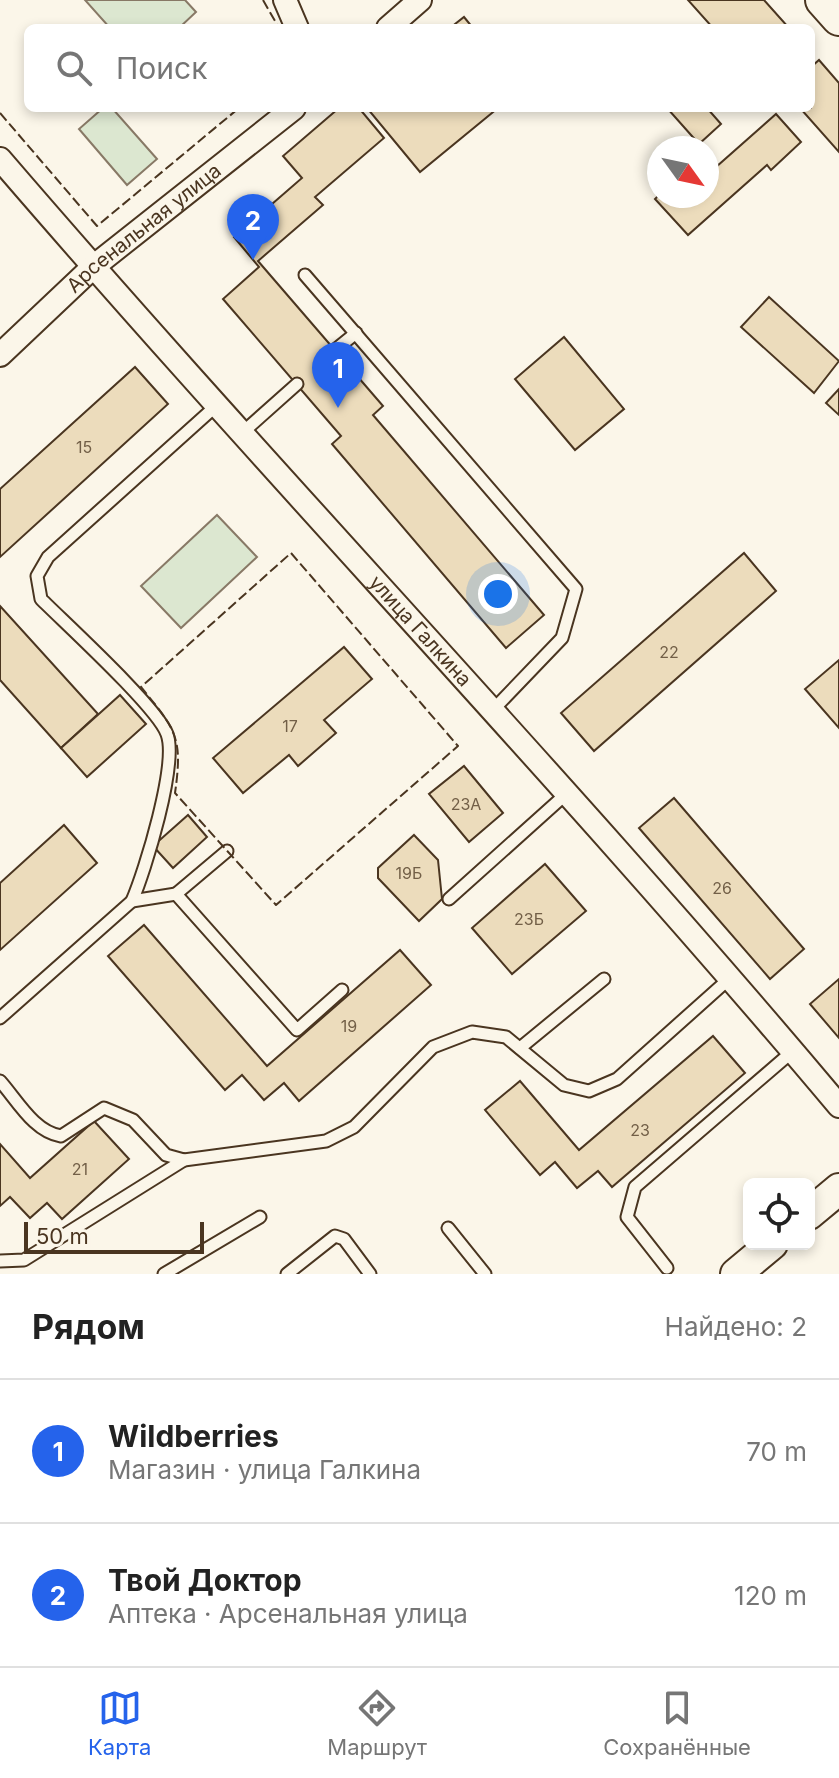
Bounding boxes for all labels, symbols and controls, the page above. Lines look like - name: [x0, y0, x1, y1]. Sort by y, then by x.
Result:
- search box: [24, 24, 815, 112]
- icon: search: [52, 46, 96, 90]
- text: Поиск: [116, 50, 207, 86]
- north arrow: [647, 136, 719, 208]
- street label: Арсенальная улица: [62, 158, 226, 298]
- pin: 2: [227, 194, 279, 260]
- pin: 1: [312, 342, 364, 408]
- house number: 15: [76, 437, 92, 457]
- street label: улица Галкина: [364, 570, 477, 691]
- your location: [478, 574, 518, 614]
- house number: 22: [659, 642, 679, 662]
- house number: 17: [282, 716, 298, 736]
- house number: 23А: [451, 794, 481, 814]
- house number: 19Б: [396, 863, 422, 883]
- house number: 26: [712, 878, 732, 898]
- house number: 23Б: [514, 909, 544, 929]
- house number: 19: [341, 1016, 357, 1036]
- house number: 23: [630, 1120, 650, 1140]
- house number: 21: [72, 1159, 88, 1179]
- map controls: [743, 1178, 815, 1250]
- button: locate: [743, 1178, 815, 1250]
- scale bar: [24, 1218, 204, 1254]
- text: 50 m: [36, 1223, 89, 1249]
- text: Рядом: [32, 1306, 145, 1347]
- text: Найдено: 2: [665, 1311, 807, 1342]
- text: Wildberries: [108, 1418, 279, 1454]
- text: 1: [52, 1436, 64, 1467]
- text: 70 m: [746, 1436, 807, 1467]
- text: Магазин · улица Галкина: [108, 1454, 421, 1485]
- text: Твой Доктор: [108, 1562, 302, 1598]
- text: 2: [50, 1580, 66, 1611]
- text: 120 m: [734, 1580, 807, 1611]
- text: Аптека · Арсенальная улица: [108, 1598, 468, 1629]
- tab: Карта: [88, 1686, 151, 1760]
- tab: Маршрут: [327, 1686, 427, 1760]
- tab: Сохранённые: [603, 1686, 751, 1760]

